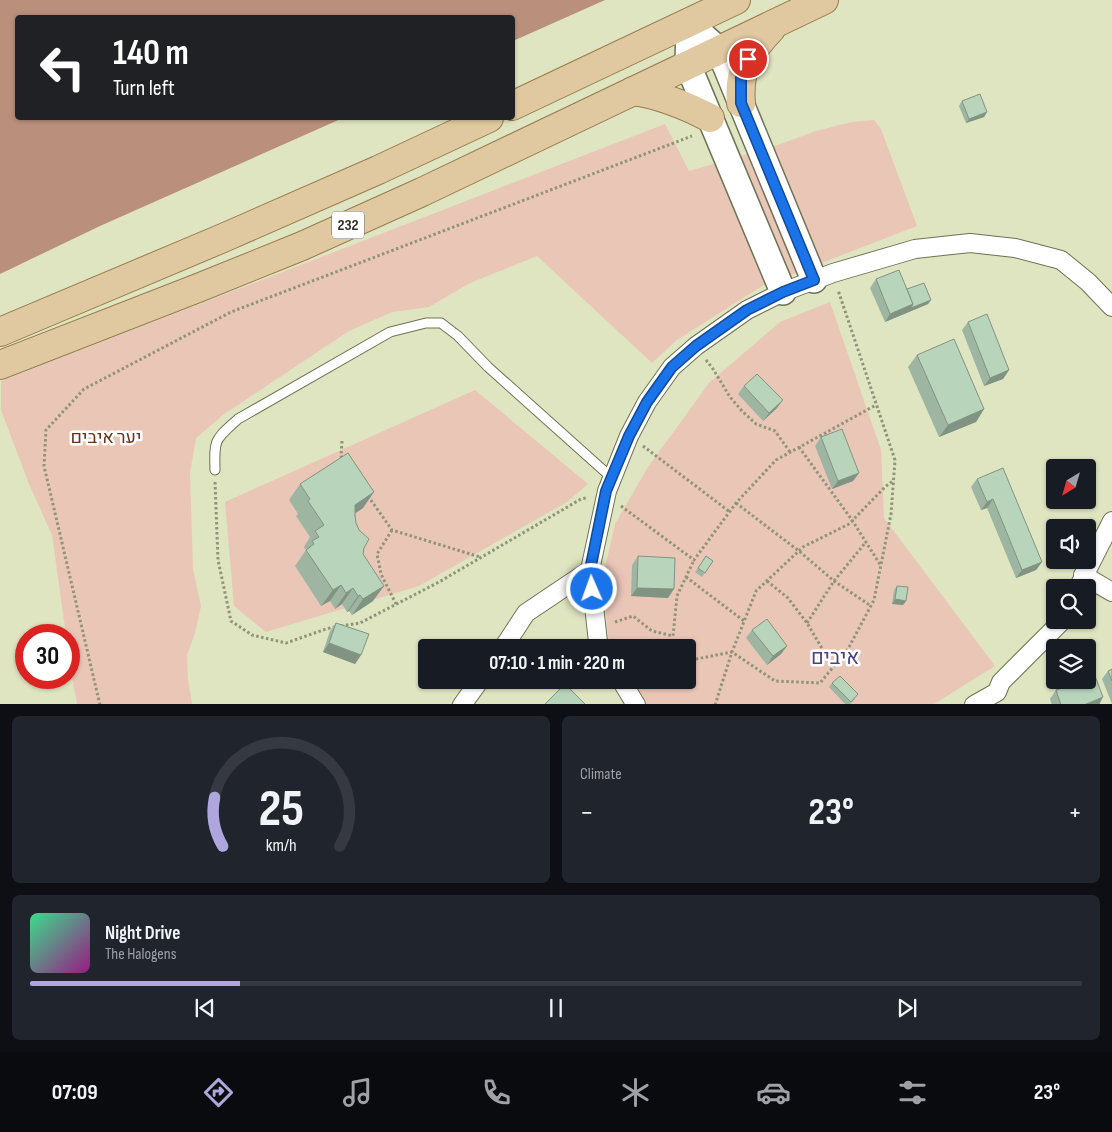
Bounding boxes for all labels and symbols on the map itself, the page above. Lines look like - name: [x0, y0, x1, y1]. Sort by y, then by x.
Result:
- pin: [727, 38, 769, 80]
- road number: 232: [332, 212, 364, 238]
- park label: יער איבים: [71, 427, 141, 448]
- north arrow: [1046, 459, 1096, 509]
- position arrow: [565, 562, 617, 614]
- speed limit sign: 30: [15, 624, 80, 689]
- district label: איבים: [811, 646, 859, 670]

